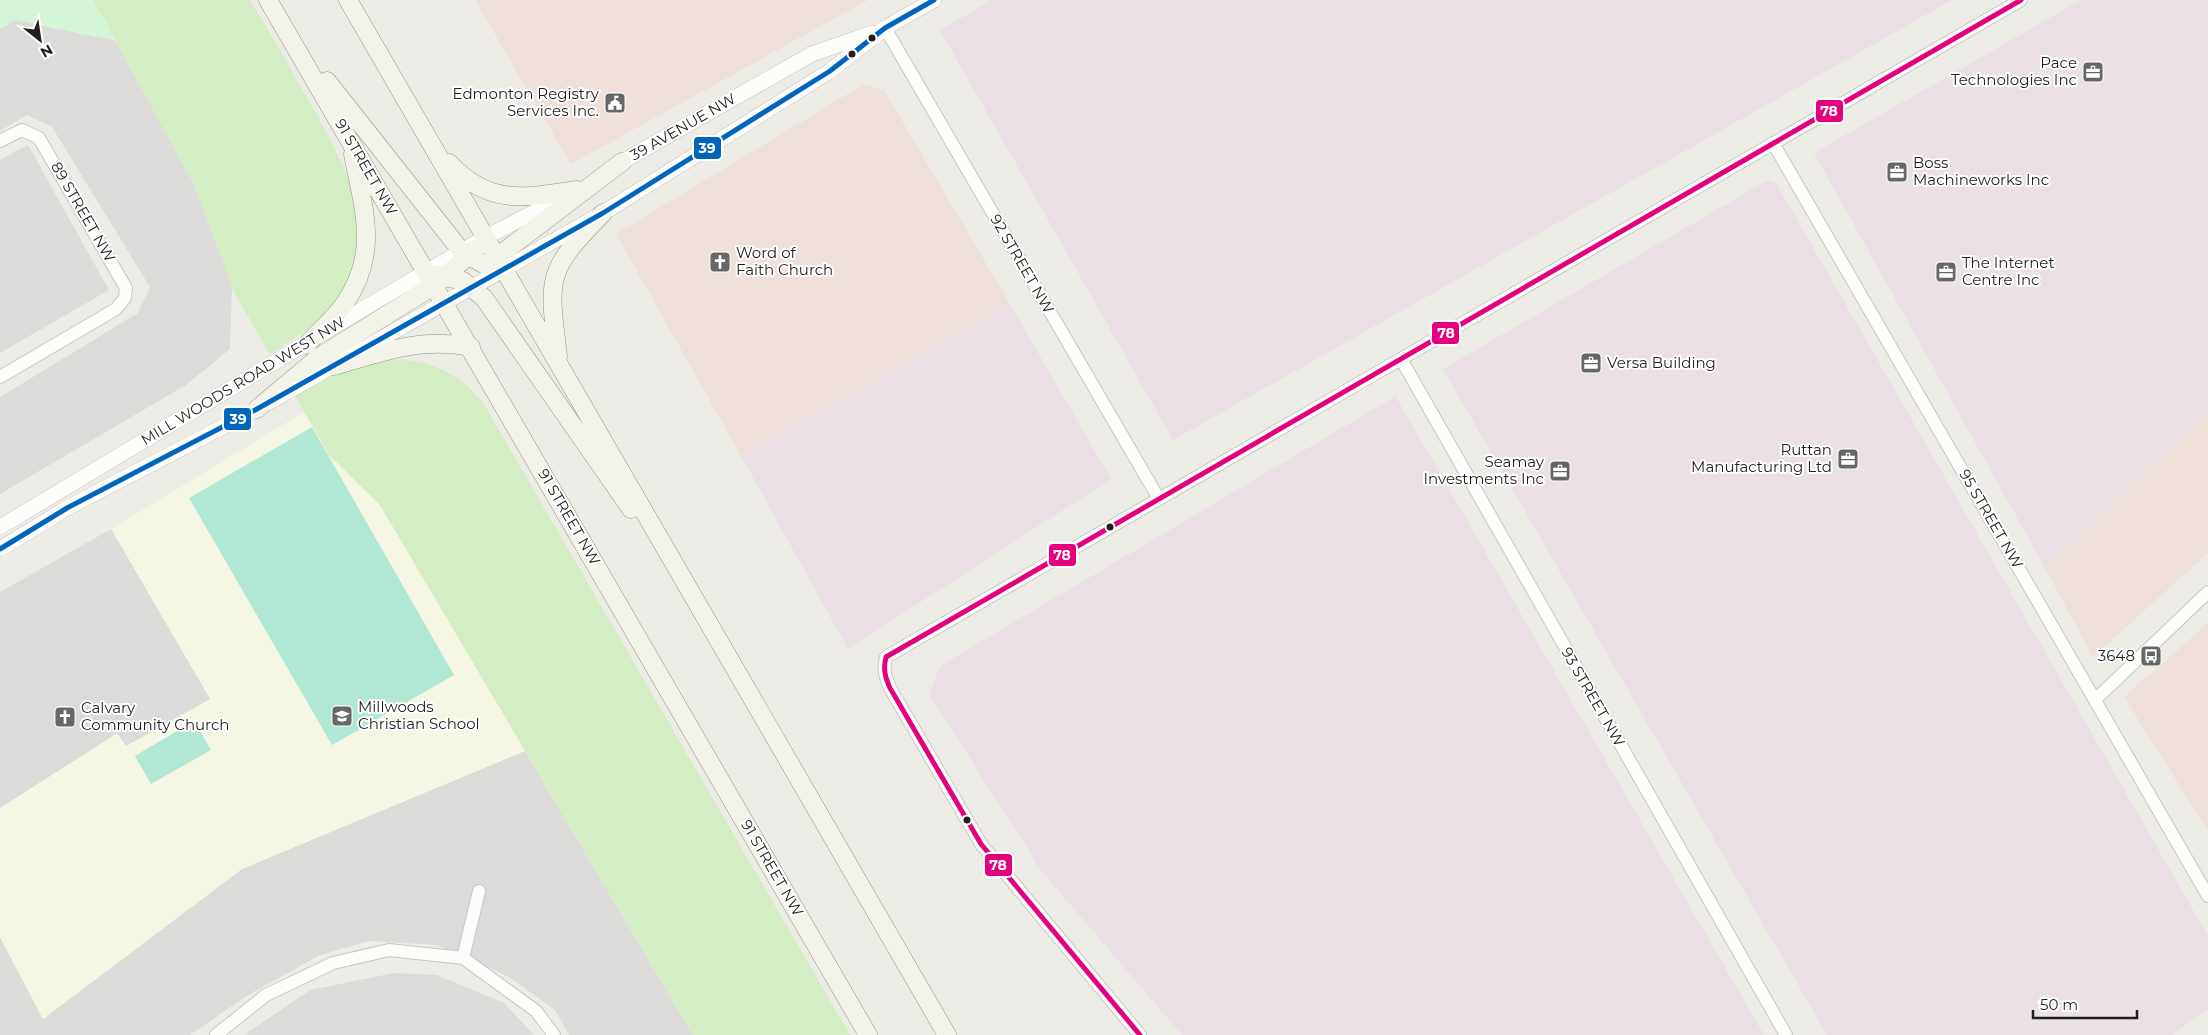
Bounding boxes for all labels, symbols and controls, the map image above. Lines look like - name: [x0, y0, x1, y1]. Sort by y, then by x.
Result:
- north arrow: [15, 15, 65, 65]
- unlabelled marker: [867, 33, 877, 43]
- text: N: [37, 41, 56, 62]
- unlabelled marker: [847, 49, 857, 59]
- place label: Pace Technologies Inc: [1951, 53, 2077, 89]
- office icon: Pace Technologies Inc: [2081, 60, 2105, 84]
- place label: Edmonton Registry Services Inc.: [452, 84, 600, 120]
- street label: 39 AVENUE NW: [627, 90, 739, 164]
- public building icon: Edmonton Registry Services Inc.: [603, 91, 627, 115]
- line badge: 78: [1815, 99, 1844, 123]
- text: 78: [1820, 102, 1838, 120]
- street label: 91 STREET NW: [331, 115, 402, 219]
- line badge: 39: [693, 136, 722, 160]
- place label: Boss Machineworks Inc: [1913, 153, 2049, 189]
- street label: 89 STREET NW: [47, 158, 120, 265]
- office icon: Boss Machineworks Inc: [1885, 160, 1909, 184]
- street label: 92 STREET NW: [986, 211, 1059, 317]
- place label: Word of Faith Church: [736, 243, 833, 279]
- church icon: Word of Faith Church: [708, 250, 732, 274]
- place label: The Internet Centre Inc: [1962, 253, 2054, 289]
- office icon: The Internet Centre Inc: [1934, 260, 1958, 284]
- street label: MILL WOODS ROAD WEST NW: [137, 312, 348, 449]
- line badge: 78: [1431, 321, 1460, 345]
- text: 78: [1437, 324, 1455, 342]
- office icon: Versa Building: [1579, 351, 1603, 375]
- place label: Versa Building: [1607, 353, 1716, 372]
- line badge: 39: [223, 407, 252, 431]
- text: 39: [228, 410, 247, 428]
- place label: Ruttan Manufacturing Ltd: [1691, 440, 1832, 476]
- office icon: Ruttan Manufacturing Ltd: [1836, 447, 1860, 471]
- place label: Seamay Investments Inc: [1424, 452, 1545, 488]
- office icon: Seamay Investments Inc: [1548, 459, 1572, 483]
- street label: 91 STREET NW: [534, 465, 605, 569]
- street label: 95 STREET NW: [1955, 466, 2028, 572]
- unlabelled marker: [1105, 522, 1115, 532]
- line badge: 78: [1048, 543, 1077, 567]
- text: 78: [1053, 546, 1071, 564]
- street label: 93 STREET NW: [1557, 644, 1630, 750]
- bus stop icon: 3648: [2139, 644, 2163, 668]
- place label: 3648: [2098, 646, 2135, 665]
- place label: Millwoods Christian School: [358, 697, 480, 733]
- place label: Calvary Community Church: [81, 698, 229, 734]
- school or university icon: Millwoods Christian School: [330, 704, 354, 728]
- church icon: Calvary Community Church: [53, 705, 77, 729]
- unlabelled marker: [962, 815, 972, 825]
- street label: 91 STREET NW: [737, 816, 808, 920]
- line badge: 78: [984, 853, 1013, 877]
- text: 78: [989, 856, 1007, 874]
- scale bar: [2033, 988, 2137, 1020]
- text: 50 m: [2040, 995, 2078, 1014]

